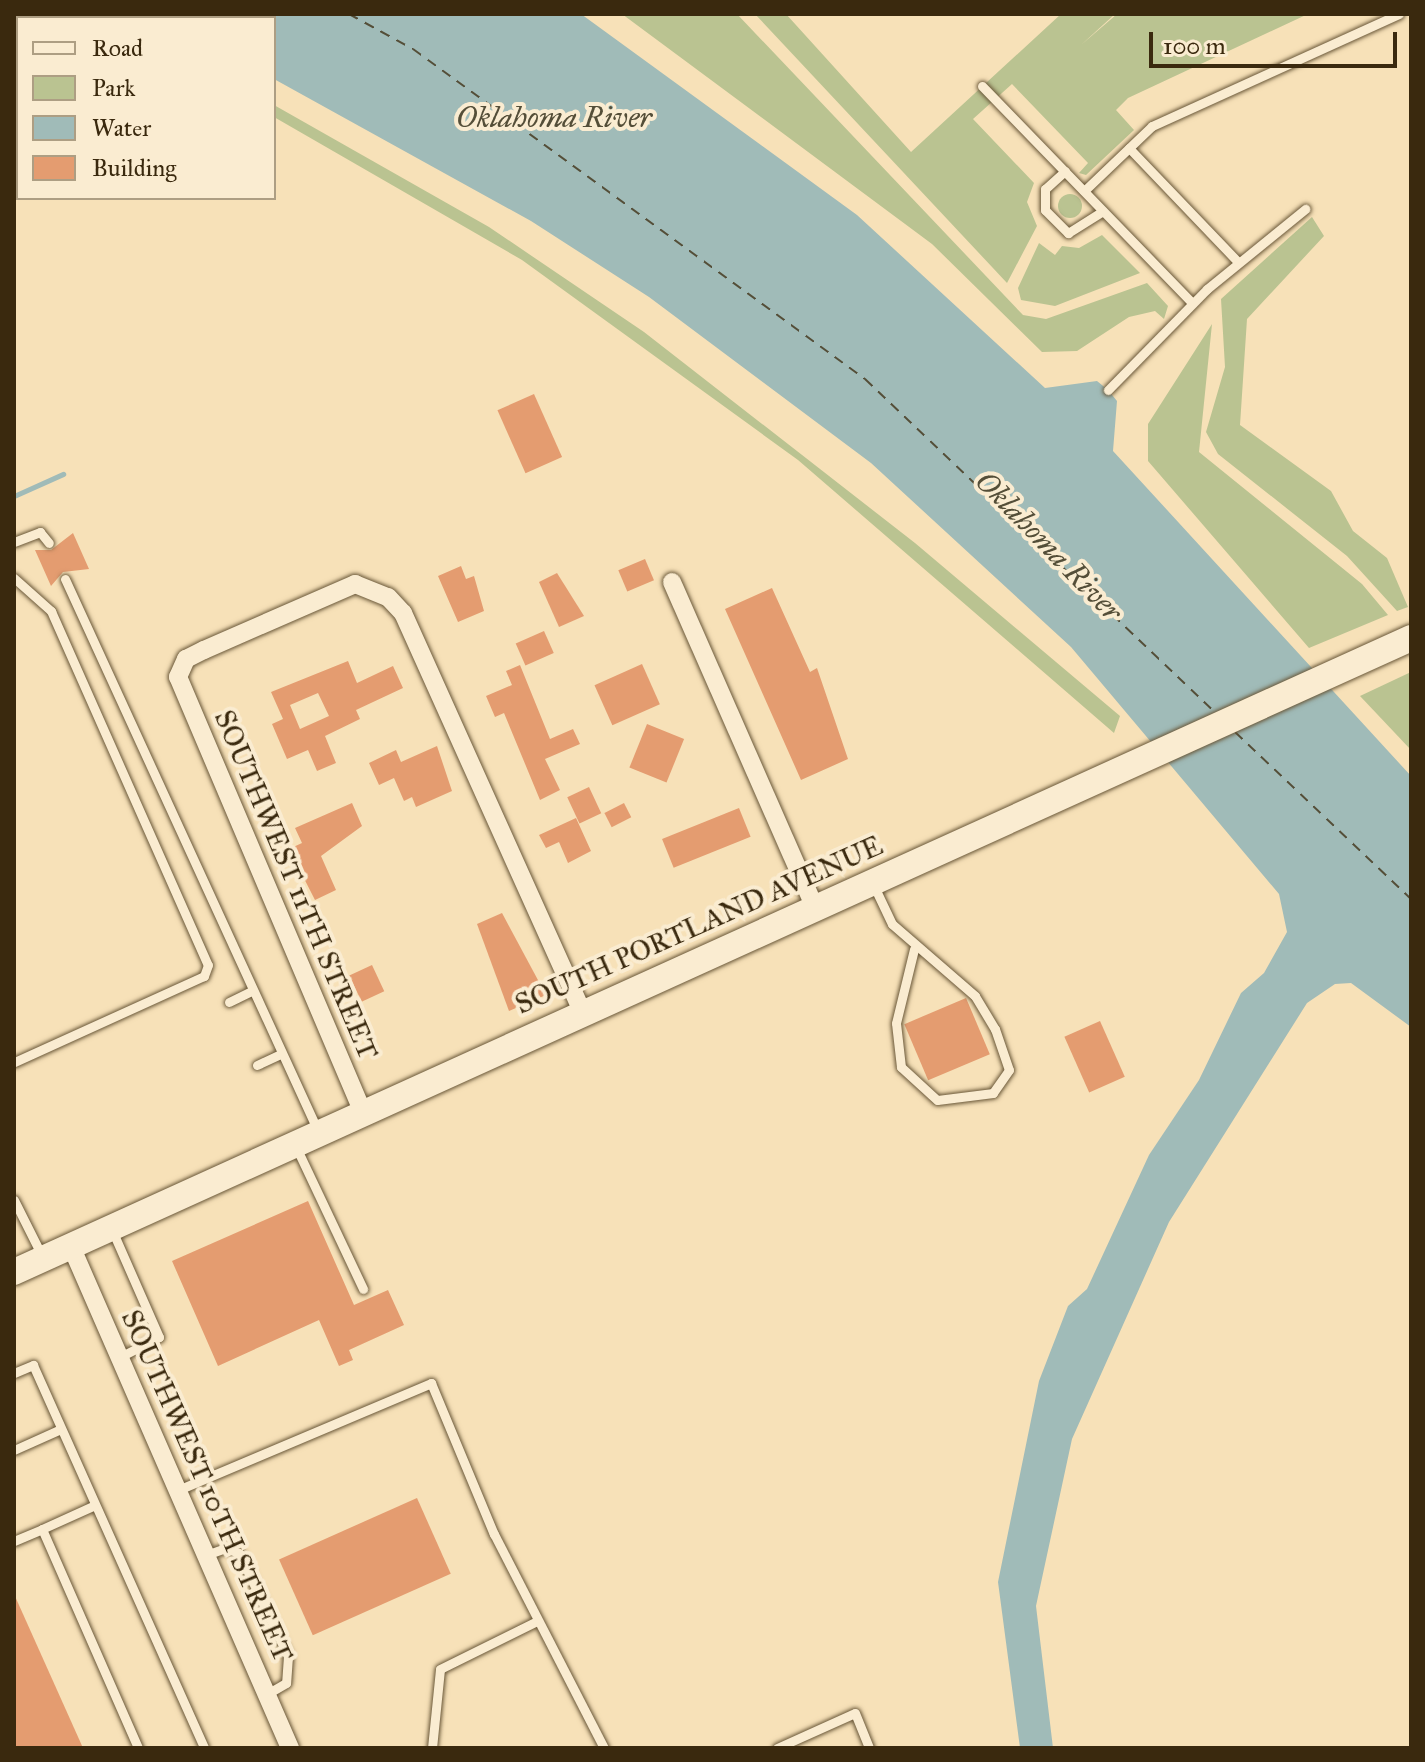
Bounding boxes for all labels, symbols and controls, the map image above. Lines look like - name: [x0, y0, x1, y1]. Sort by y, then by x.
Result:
- legend: [16, 16, 276, 200]
- scale bar: [1153, 16, 1401, 66]
- text: 100 m: [1163, 31, 1226, 61]
- text: Road: [92, 33, 143, 63]
- text: Park: [92, 73, 135, 103]
- water label: Oklahoma River: [456, 99, 652, 135]
- text: Water: [92, 113, 151, 143]
- text: Building: [92, 153, 177, 183]
- water label: Oklahoma River: [968, 463, 1130, 629]
- street label: SOUTHWEST 11TH STREET: [207, 705, 385, 1065]
- street label: SOUTH PORTLAND AVENUE: [510, 829, 888, 1021]
- street label: SOUTHWEST 10TH STREET: [114, 1305, 300, 1667]

